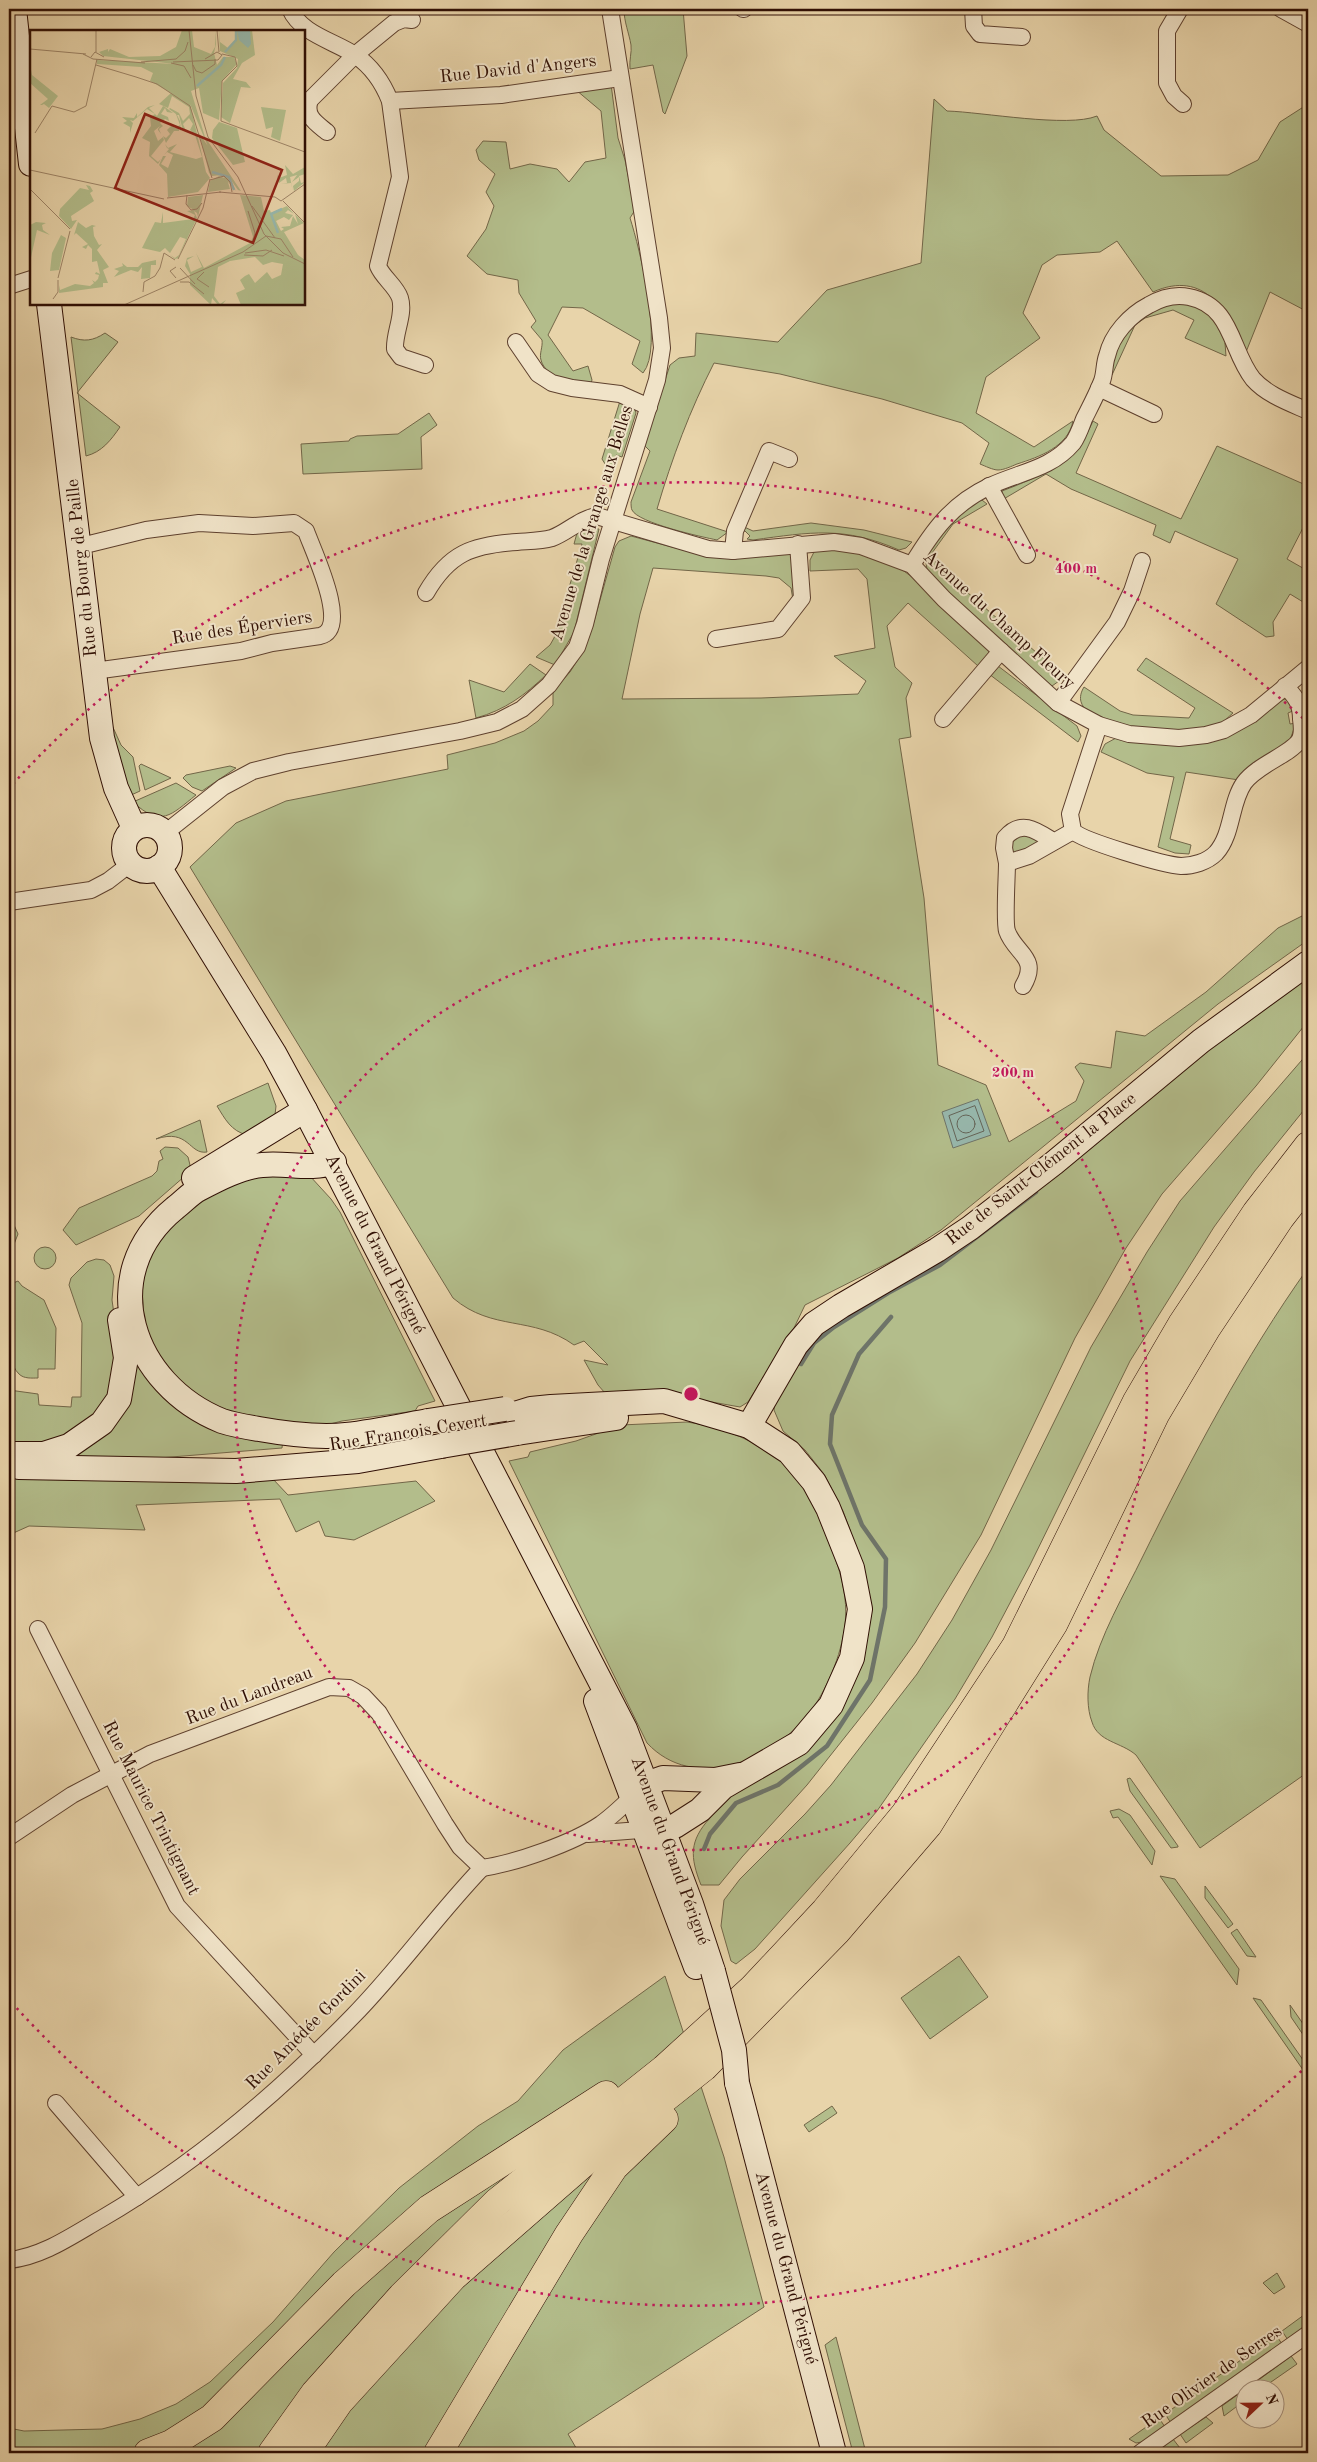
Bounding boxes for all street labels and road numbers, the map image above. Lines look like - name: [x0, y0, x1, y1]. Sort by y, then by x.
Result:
- street label: Rue David d'Angers: [439, 52, 597, 86]
- street label: Avenue de la Grange aux Belles: [548, 403, 636, 643]
- street label: Rue du Bourg de Paille: [64, 478, 100, 658]
- street label: Avenue du Champ Fleury: [920, 547, 1079, 693]
- street label: Rue des Éperviers: [170, 604, 314, 648]
- street label: Rue de Saint-Clément la Place: [943, 1089, 1139, 1249]
- street label: Avenue du Grand Périgné: [322, 1151, 428, 1337]
- street label: Rue Francois Cevert: [328, 1412, 488, 1454]
- street label: Rue du Landreau: [183, 1663, 315, 1728]
- street label: Rue Maurice Trintignant: [99, 1718, 203, 1898]
- street label: Avenue du Grand Périgné: [627, 1754, 713, 1948]
- street label: Rue Amédée Gordini: [243, 1967, 369, 2093]
- street label: Avenue du Grand Périgné: [752, 2169, 820, 2367]
- street label: Rue Olivier de Serres: [1139, 2322, 1285, 2432]

